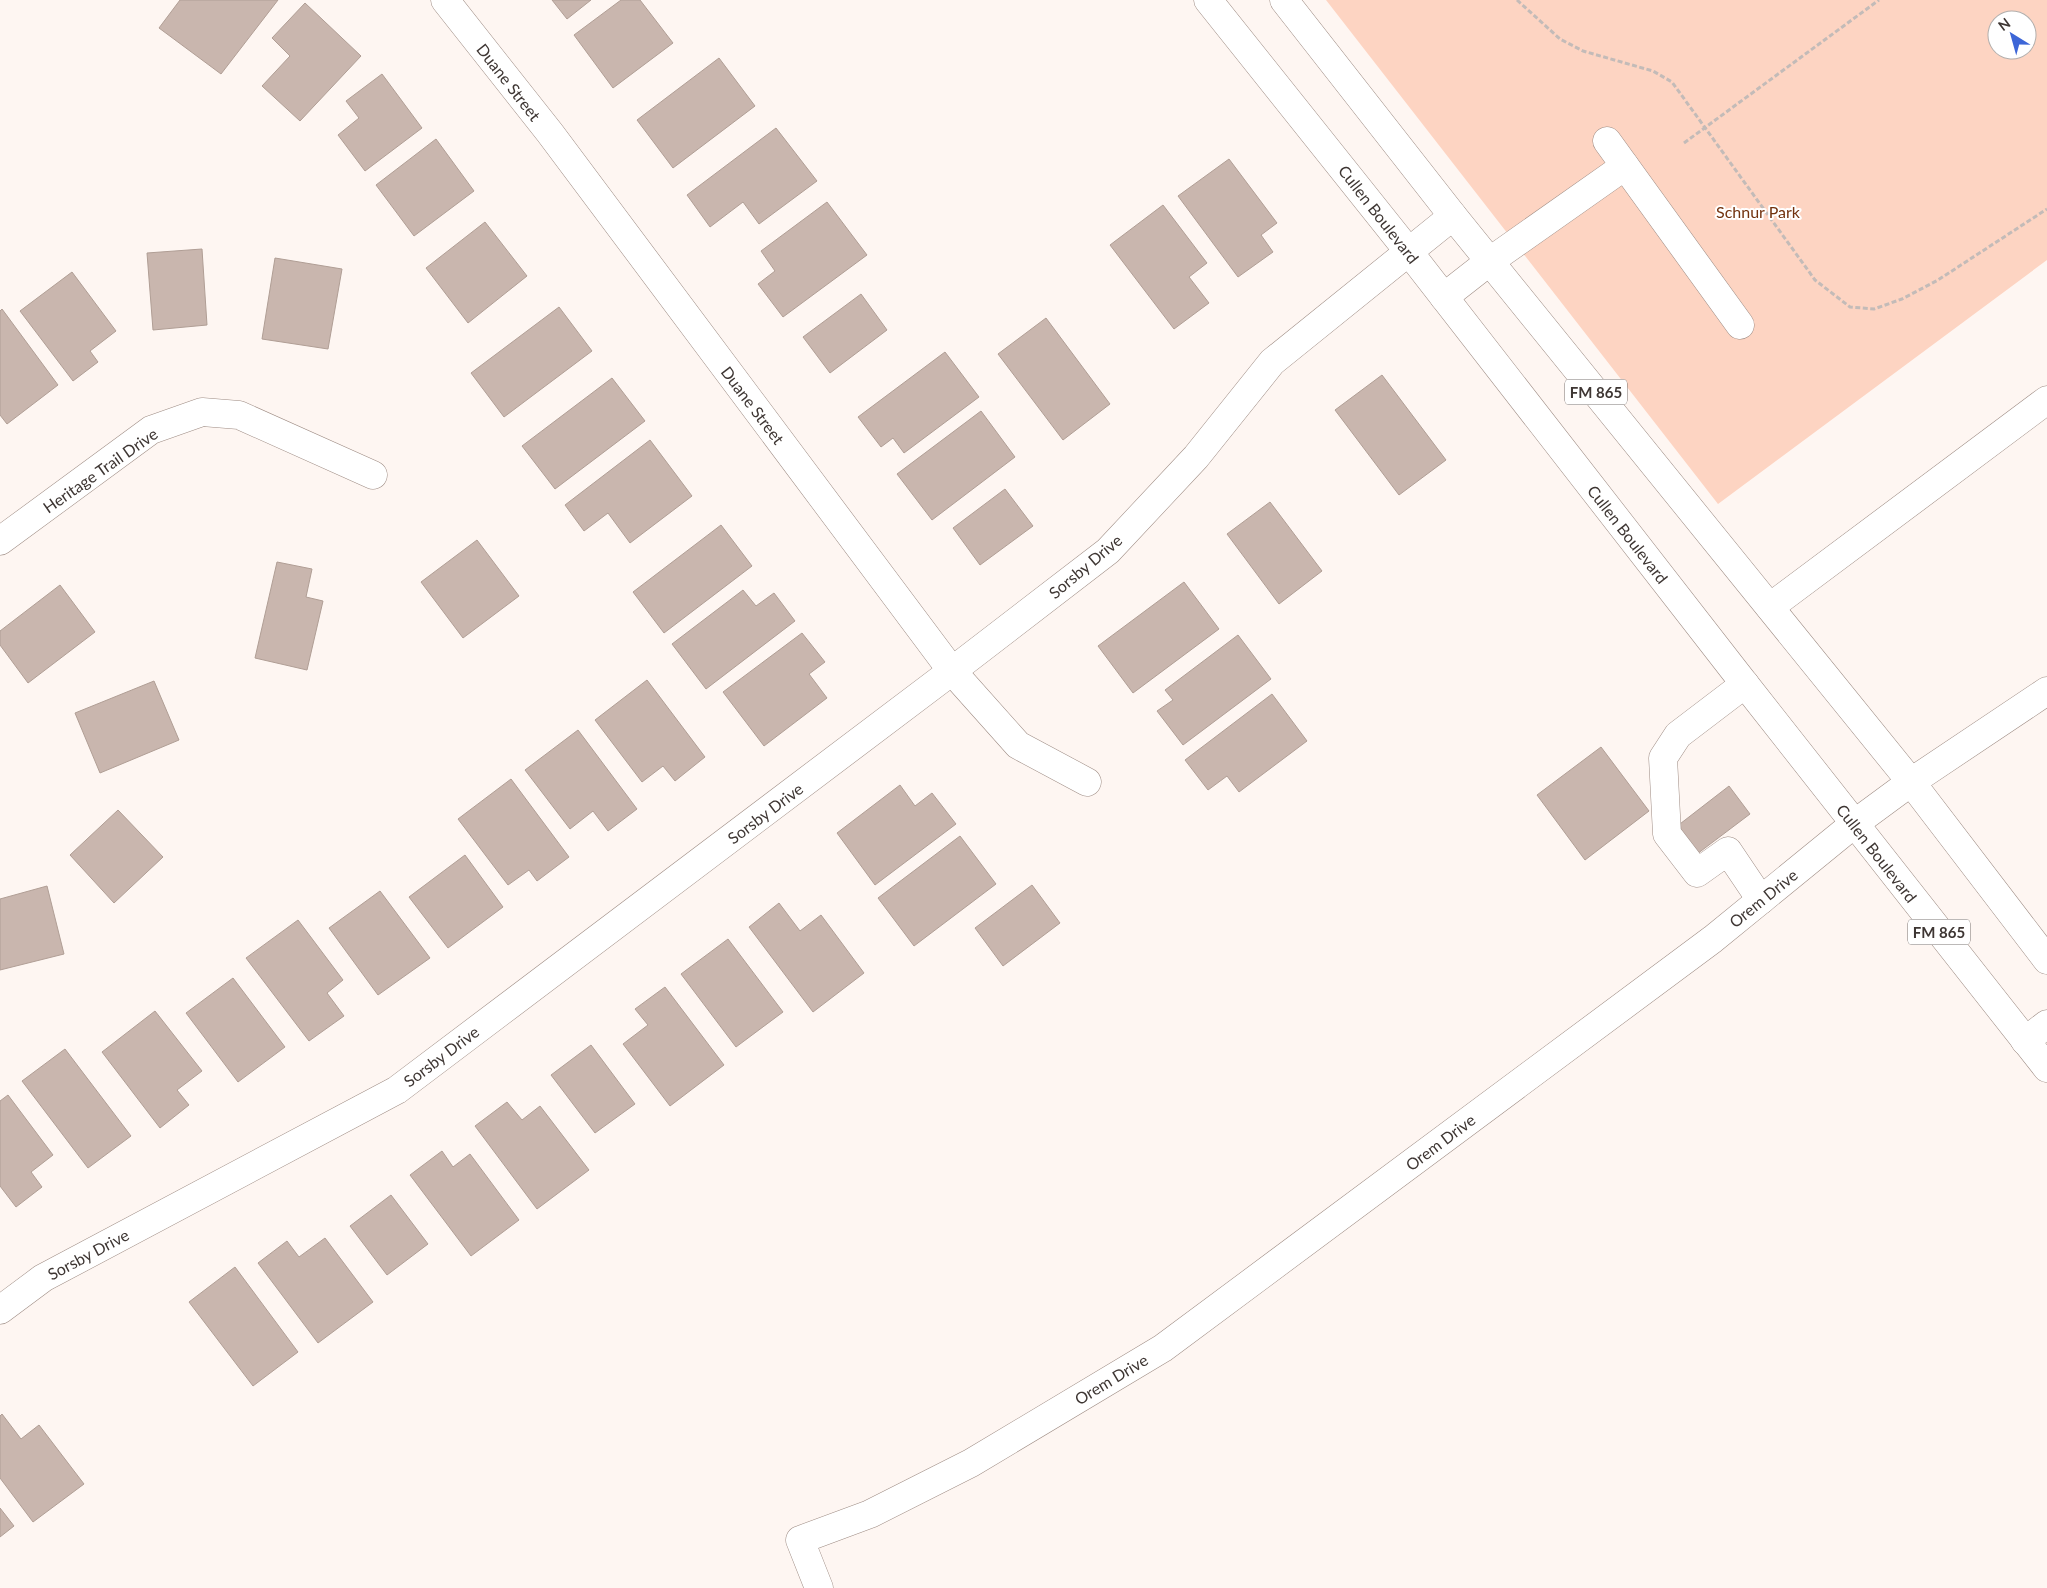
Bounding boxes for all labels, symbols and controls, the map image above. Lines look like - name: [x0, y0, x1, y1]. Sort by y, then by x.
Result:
- north arrow: [1987, 10, 2037, 60]
- text: N: [1994, 14, 2013, 34]
- street label: Duane Street: [473, 40, 545, 125]
- street label: Cullen Boulevard: [1335, 161, 1423, 267]
- park label: Schnur Park: [1716, 202, 1801, 221]
- street label: Duane Street: [718, 362, 789, 448]
- road number: FM 865: [1565, 380, 1627, 404]
- street label: Heritage Trail Drive: [39, 423, 161, 517]
- street label: Cullen Boulevard: [1584, 481, 1672, 587]
- street label: Sorsby Drive: [1045, 530, 1125, 602]
- street label: Sorsby Drive: [724, 779, 806, 847]
- street label: Cullen Boulevard: [1833, 800, 1921, 906]
- street label: Orem Drive: [1725, 865, 1801, 931]
- road number: FM 865: [1908, 920, 1970, 944]
- street label: Sorsby Drive: [400, 1022, 482, 1090]
- street label: Orem Drive: [1402, 1110, 1478, 1174]
- street label: Sorsby Drive: [44, 1225, 132, 1283]
- street label: Orem Drive: [1071, 1350, 1151, 1408]

